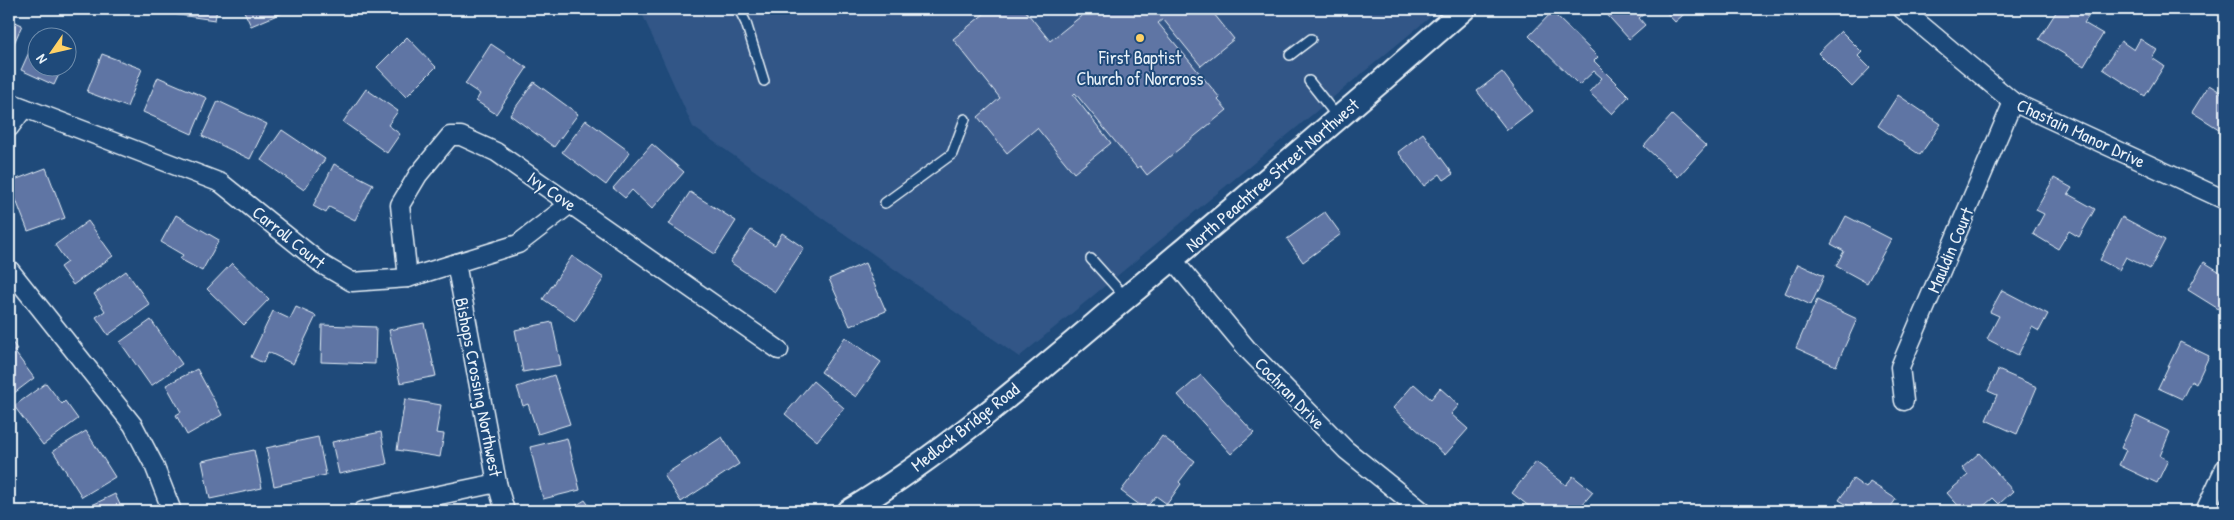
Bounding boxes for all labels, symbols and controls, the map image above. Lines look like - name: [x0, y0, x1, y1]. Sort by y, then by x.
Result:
- north arrow: [28, 28, 78, 78]
- marker: First Baptist Church of Norcross: [1134, 32, 1146, 44]
- place label: First Baptist Church of Norcross: [1077, 45, 1204, 91]
- text: N: [31, 51, 51, 68]
- street label: North Peachtree Street Northwest: [1180, 92, 1365, 258]
- street label: Chastain Manor Drive: [2013, 92, 2149, 174]
- street label: Ivy Cove: [522, 165, 582, 217]
- street label: Carroll Court: [247, 200, 331, 275]
- street label: Mauldin Court: [1921, 203, 1980, 297]
- street label: Bishops Crossing Northwest: [449, 295, 509, 480]
- street label: Cochran Drive: [1249, 351, 1331, 435]
- street label: Medlock Bridge Road: [906, 377, 1024, 477]

